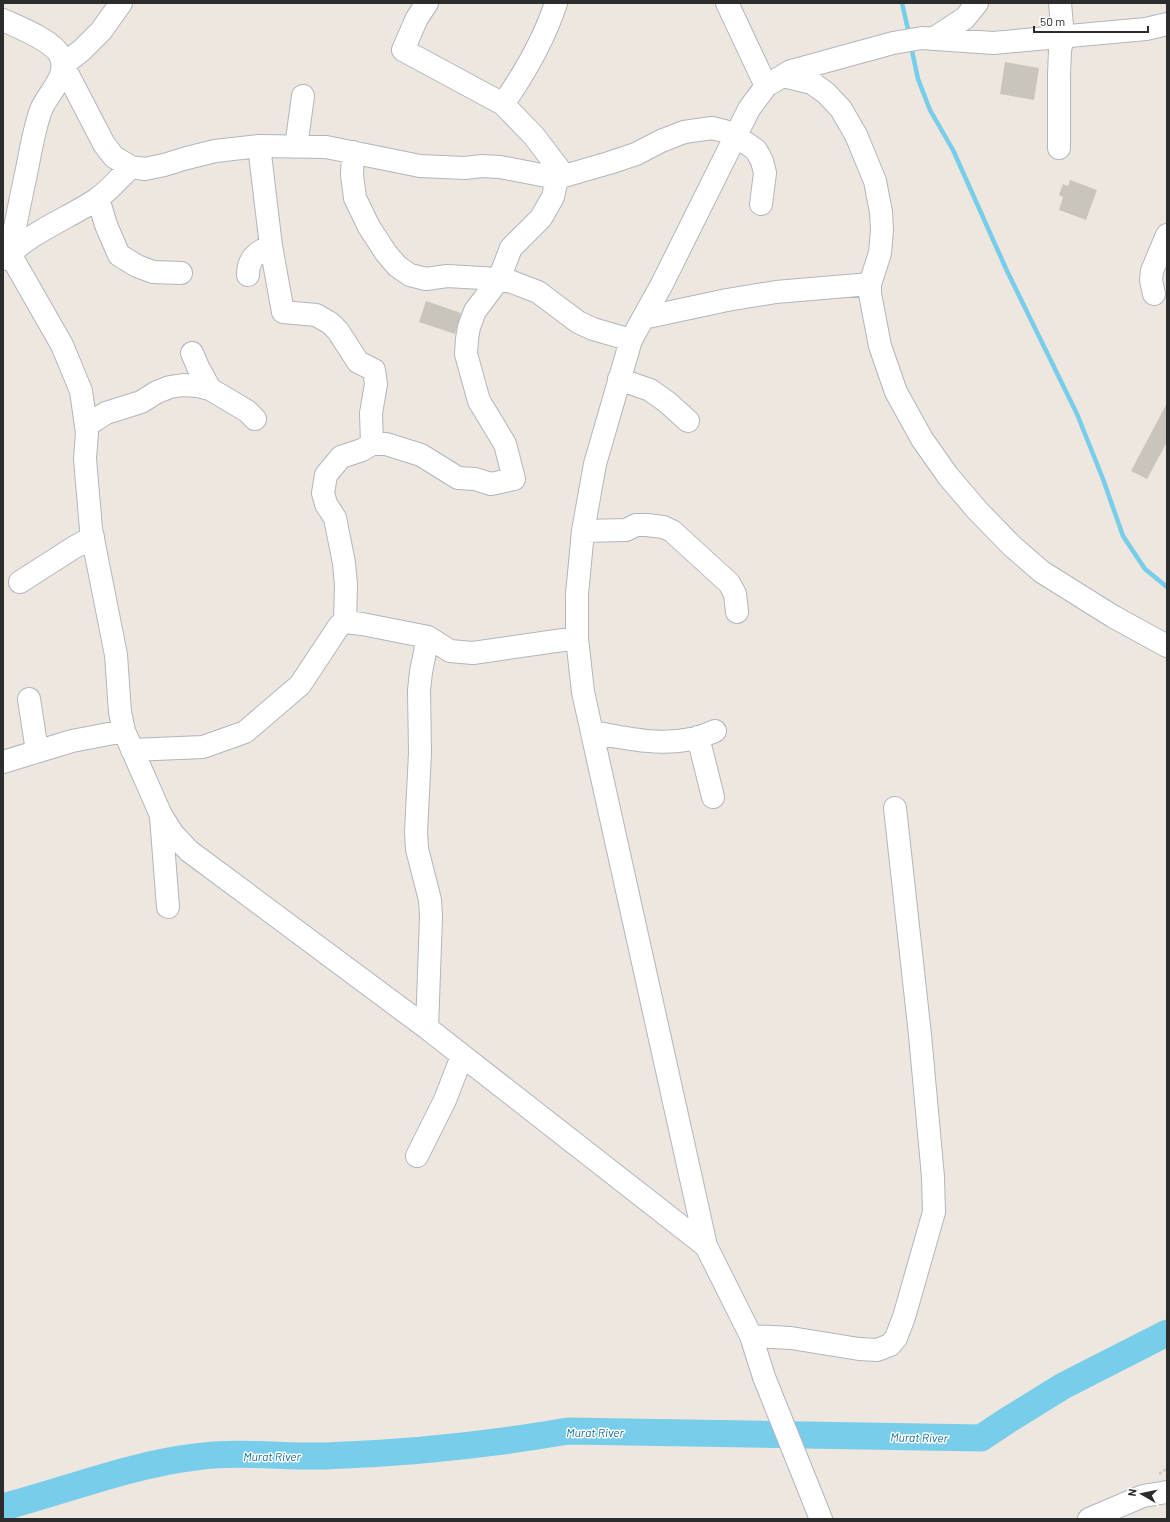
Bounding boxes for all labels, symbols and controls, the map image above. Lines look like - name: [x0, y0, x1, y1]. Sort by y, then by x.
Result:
- scale bar: [1034, 8, 1148, 34]
- text: 50 m: [1040, 14, 1065, 28]
- water label: Murat River: [566, 1425, 624, 1439]
- water label: Murat River: [890, 1429, 949, 1445]
- water label: Murat River: [243, 1449, 301, 1463]
- north arrow: [1122, 1474, 1162, 1514]
- text: N: [1125, 1488, 1139, 1497]

